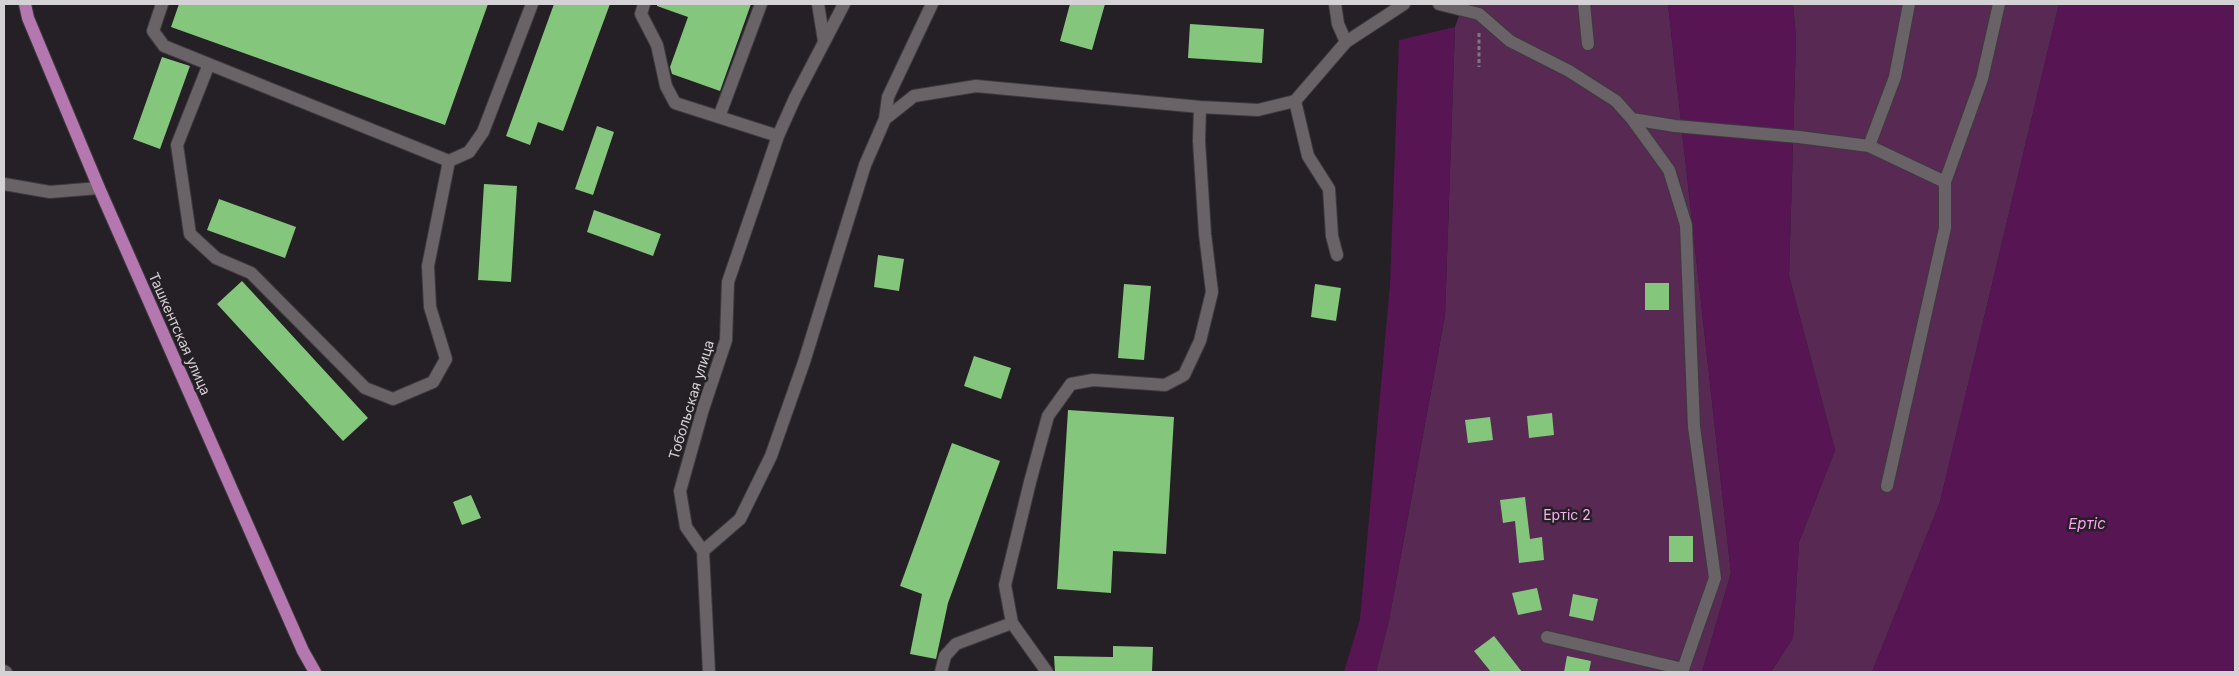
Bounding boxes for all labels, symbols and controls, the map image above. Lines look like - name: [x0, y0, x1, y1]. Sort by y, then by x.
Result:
- street label: Ташкентская улица: [144, 270, 214, 398]
- street label: Тобольская улица: [666, 338, 718, 462]
- park label: Ертіс 2: [1543, 508, 1591, 524]
- water label: Ертіс: [2068, 515, 2106, 533]

